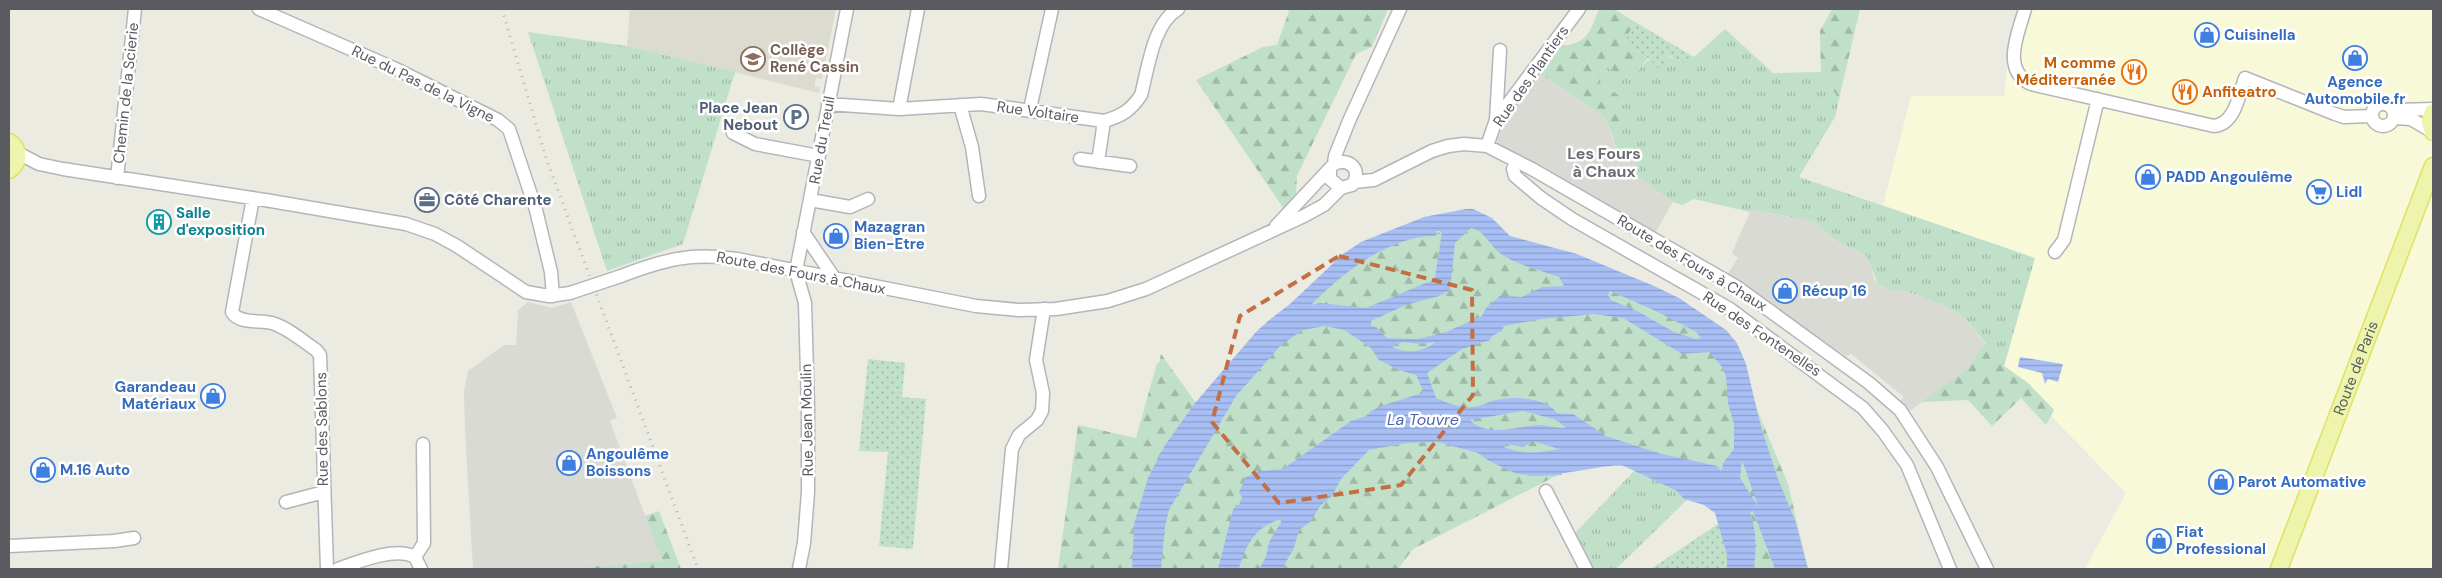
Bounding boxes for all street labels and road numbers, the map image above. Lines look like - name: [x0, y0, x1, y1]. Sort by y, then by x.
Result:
- street label: Chemin de la Scierie: [109, 21, 143, 165]
- street label: Rue des Plantiers: [1489, 21, 1573, 131]
- street label: Rue du Pas de la Vigne: [348, 41, 498, 127]
- street label: Rue du Treuil: [804, 94, 840, 186]
- street label: Rue Voltaire: [996, 96, 1080, 128]
- street label: Route des Fours à Chaux: [1613, 210, 1771, 316]
- street label: Route des Fours à Chaux: [715, 247, 888, 299]
- street label: Rue des Fontenelles: [1699, 287, 1825, 381]
- street label: Route de Paris: [2329, 318, 2383, 418]
- street label: Rue Jean Moulin: [796, 364, 818, 476]
- street label: Rue des Sablons: [311, 372, 333, 486]

